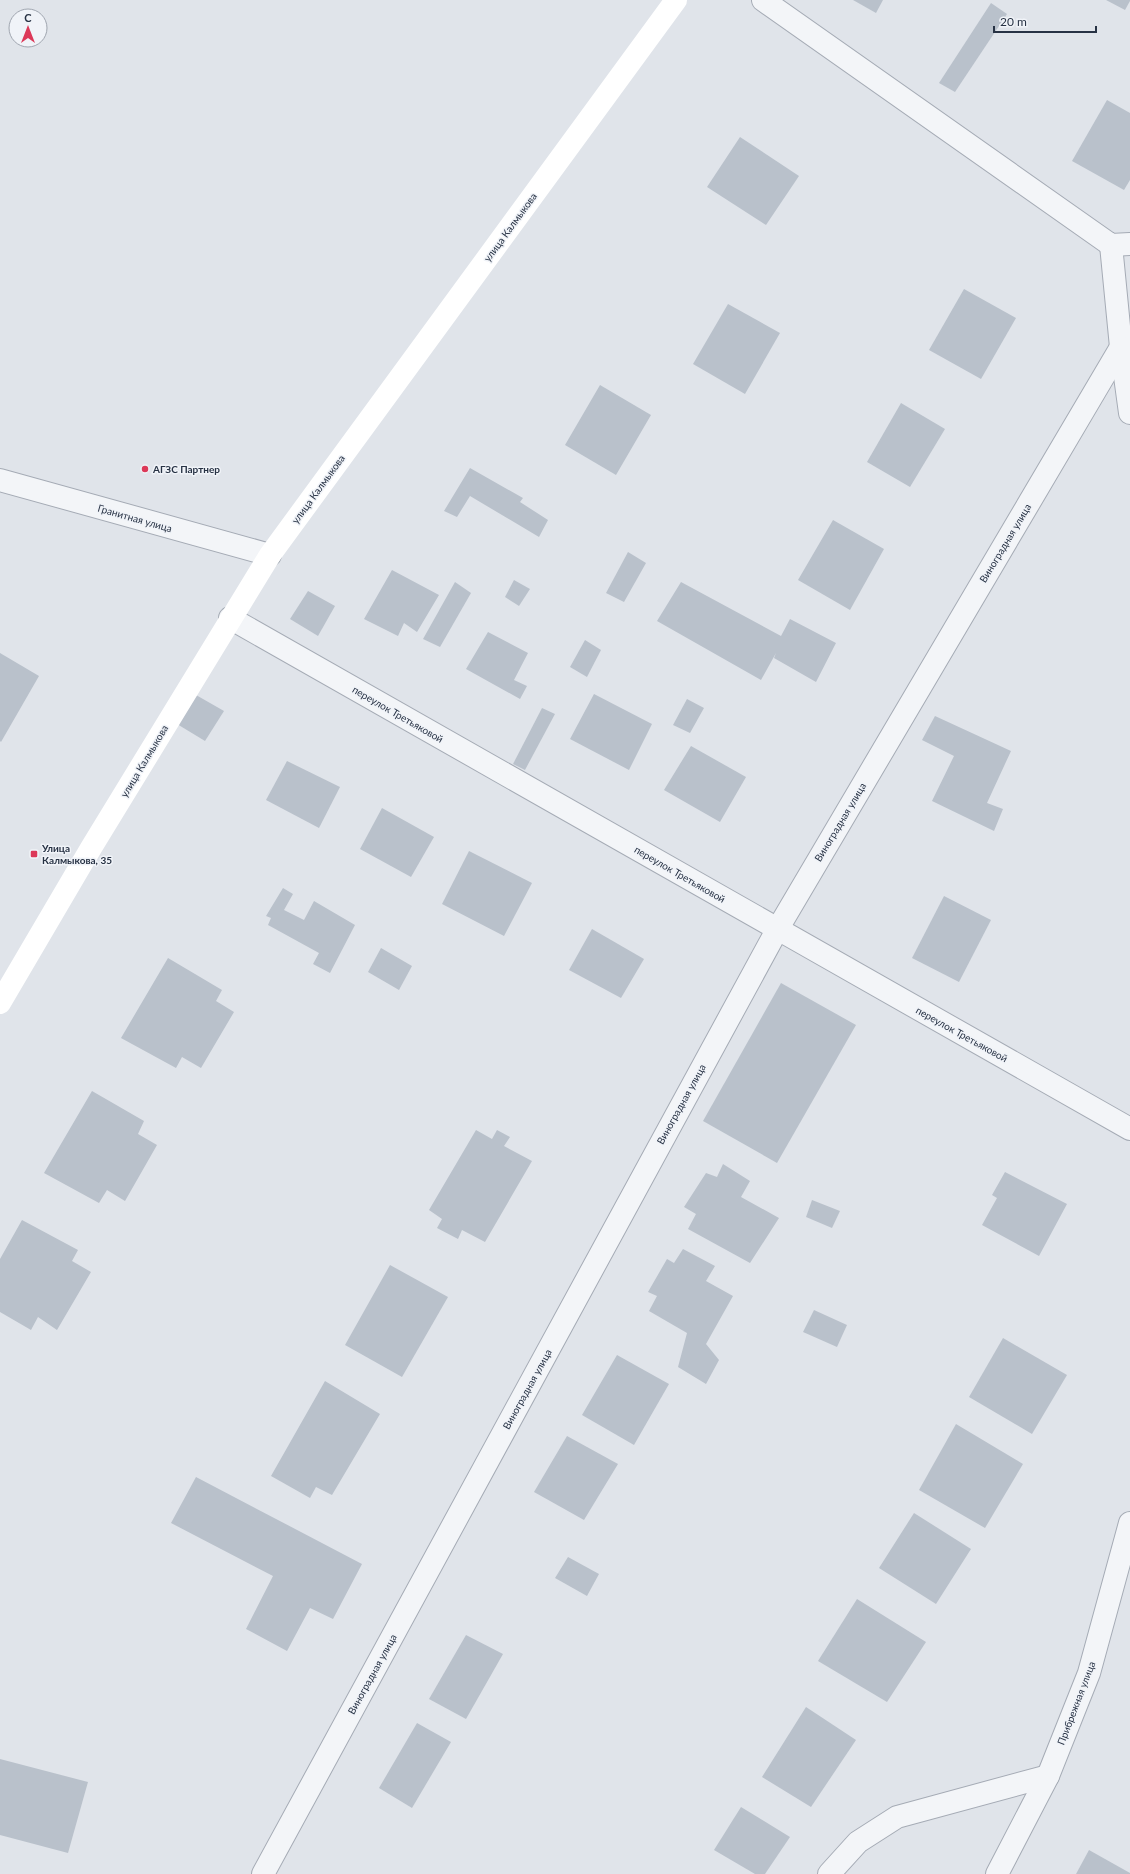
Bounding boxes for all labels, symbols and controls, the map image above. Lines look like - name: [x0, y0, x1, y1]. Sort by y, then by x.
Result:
- north arrow: [8, 8, 48, 48]
- scale bar: [994, 8, 1096, 34]
- text: С: [24, 11, 32, 24]
- text: 20 m: [1000, 14, 1027, 29]
- street label: улица Калмыкова: [481, 190, 539, 264]
- street label: улица Калмыкова: [289, 452, 347, 526]
- place label: АГЗС Партнер: [152, 463, 220, 475]
- marker: АГЗС Партнер: [140, 464, 150, 474]
- street label: Виноградная улица: [977, 501, 1033, 585]
- street label: Гранитная улица: [97, 502, 174, 534]
- street label: переулок Третьяковой: [350, 683, 446, 745]
- street label: улица Калмыкова: [118, 723, 170, 799]
- street label: Виноградная улица: [812, 780, 868, 864]
- place label: Улица Калмыкова, 35: [41, 842, 112, 866]
- street label: переулок Третьяковой: [632, 843, 728, 905]
- marker: Улица Калмыкова, 35: [29, 849, 39, 859]
- street label: переулок Третьяковой: [914, 1004, 1010, 1064]
- street label: Виноградная улица: [654, 1062, 708, 1146]
- street label: Виноградная улица: [500, 1347, 554, 1431]
- street label: Виноградная улица: [345, 1632, 399, 1716]
- street label: Прибрежная улица: [1055, 1659, 1097, 1747]

